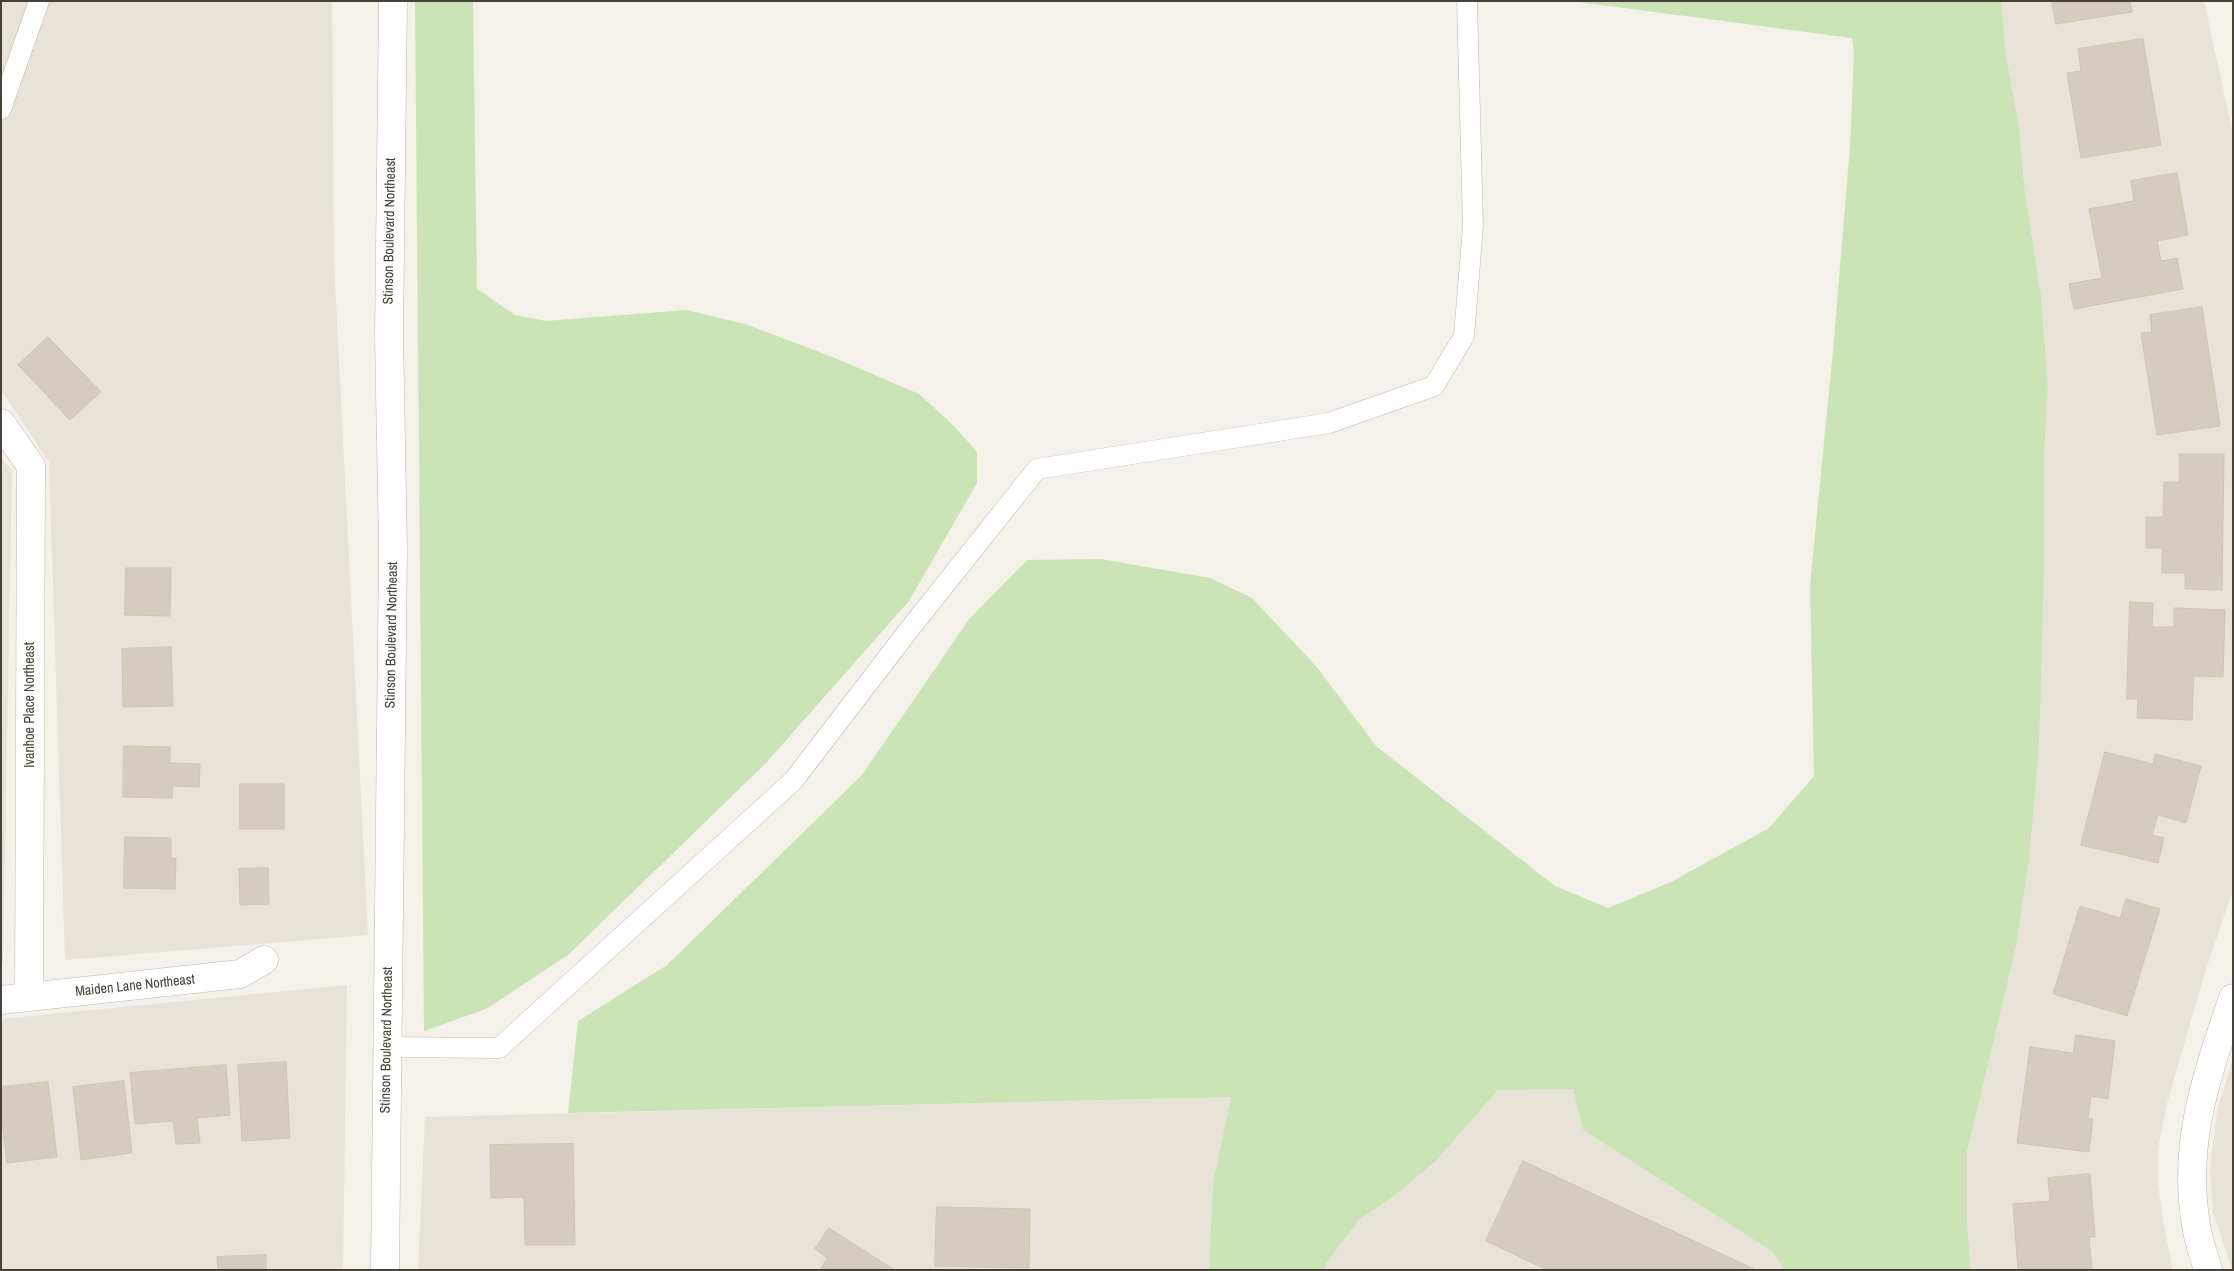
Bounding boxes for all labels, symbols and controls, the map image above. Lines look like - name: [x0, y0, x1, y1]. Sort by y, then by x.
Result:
- street label: Stinson Boulevard Northeast: [380, 157, 400, 305]
- street label: Stinson Boulevard Northeast: [382, 561, 402, 709]
- street label: Ivanhoe Place Northeast: [22, 642, 38, 768]
- street label: Stinson Boulevard Northeast: [377, 966, 397, 1114]
- street label: Maiden Lane Northeast: [74, 971, 196, 1001]

